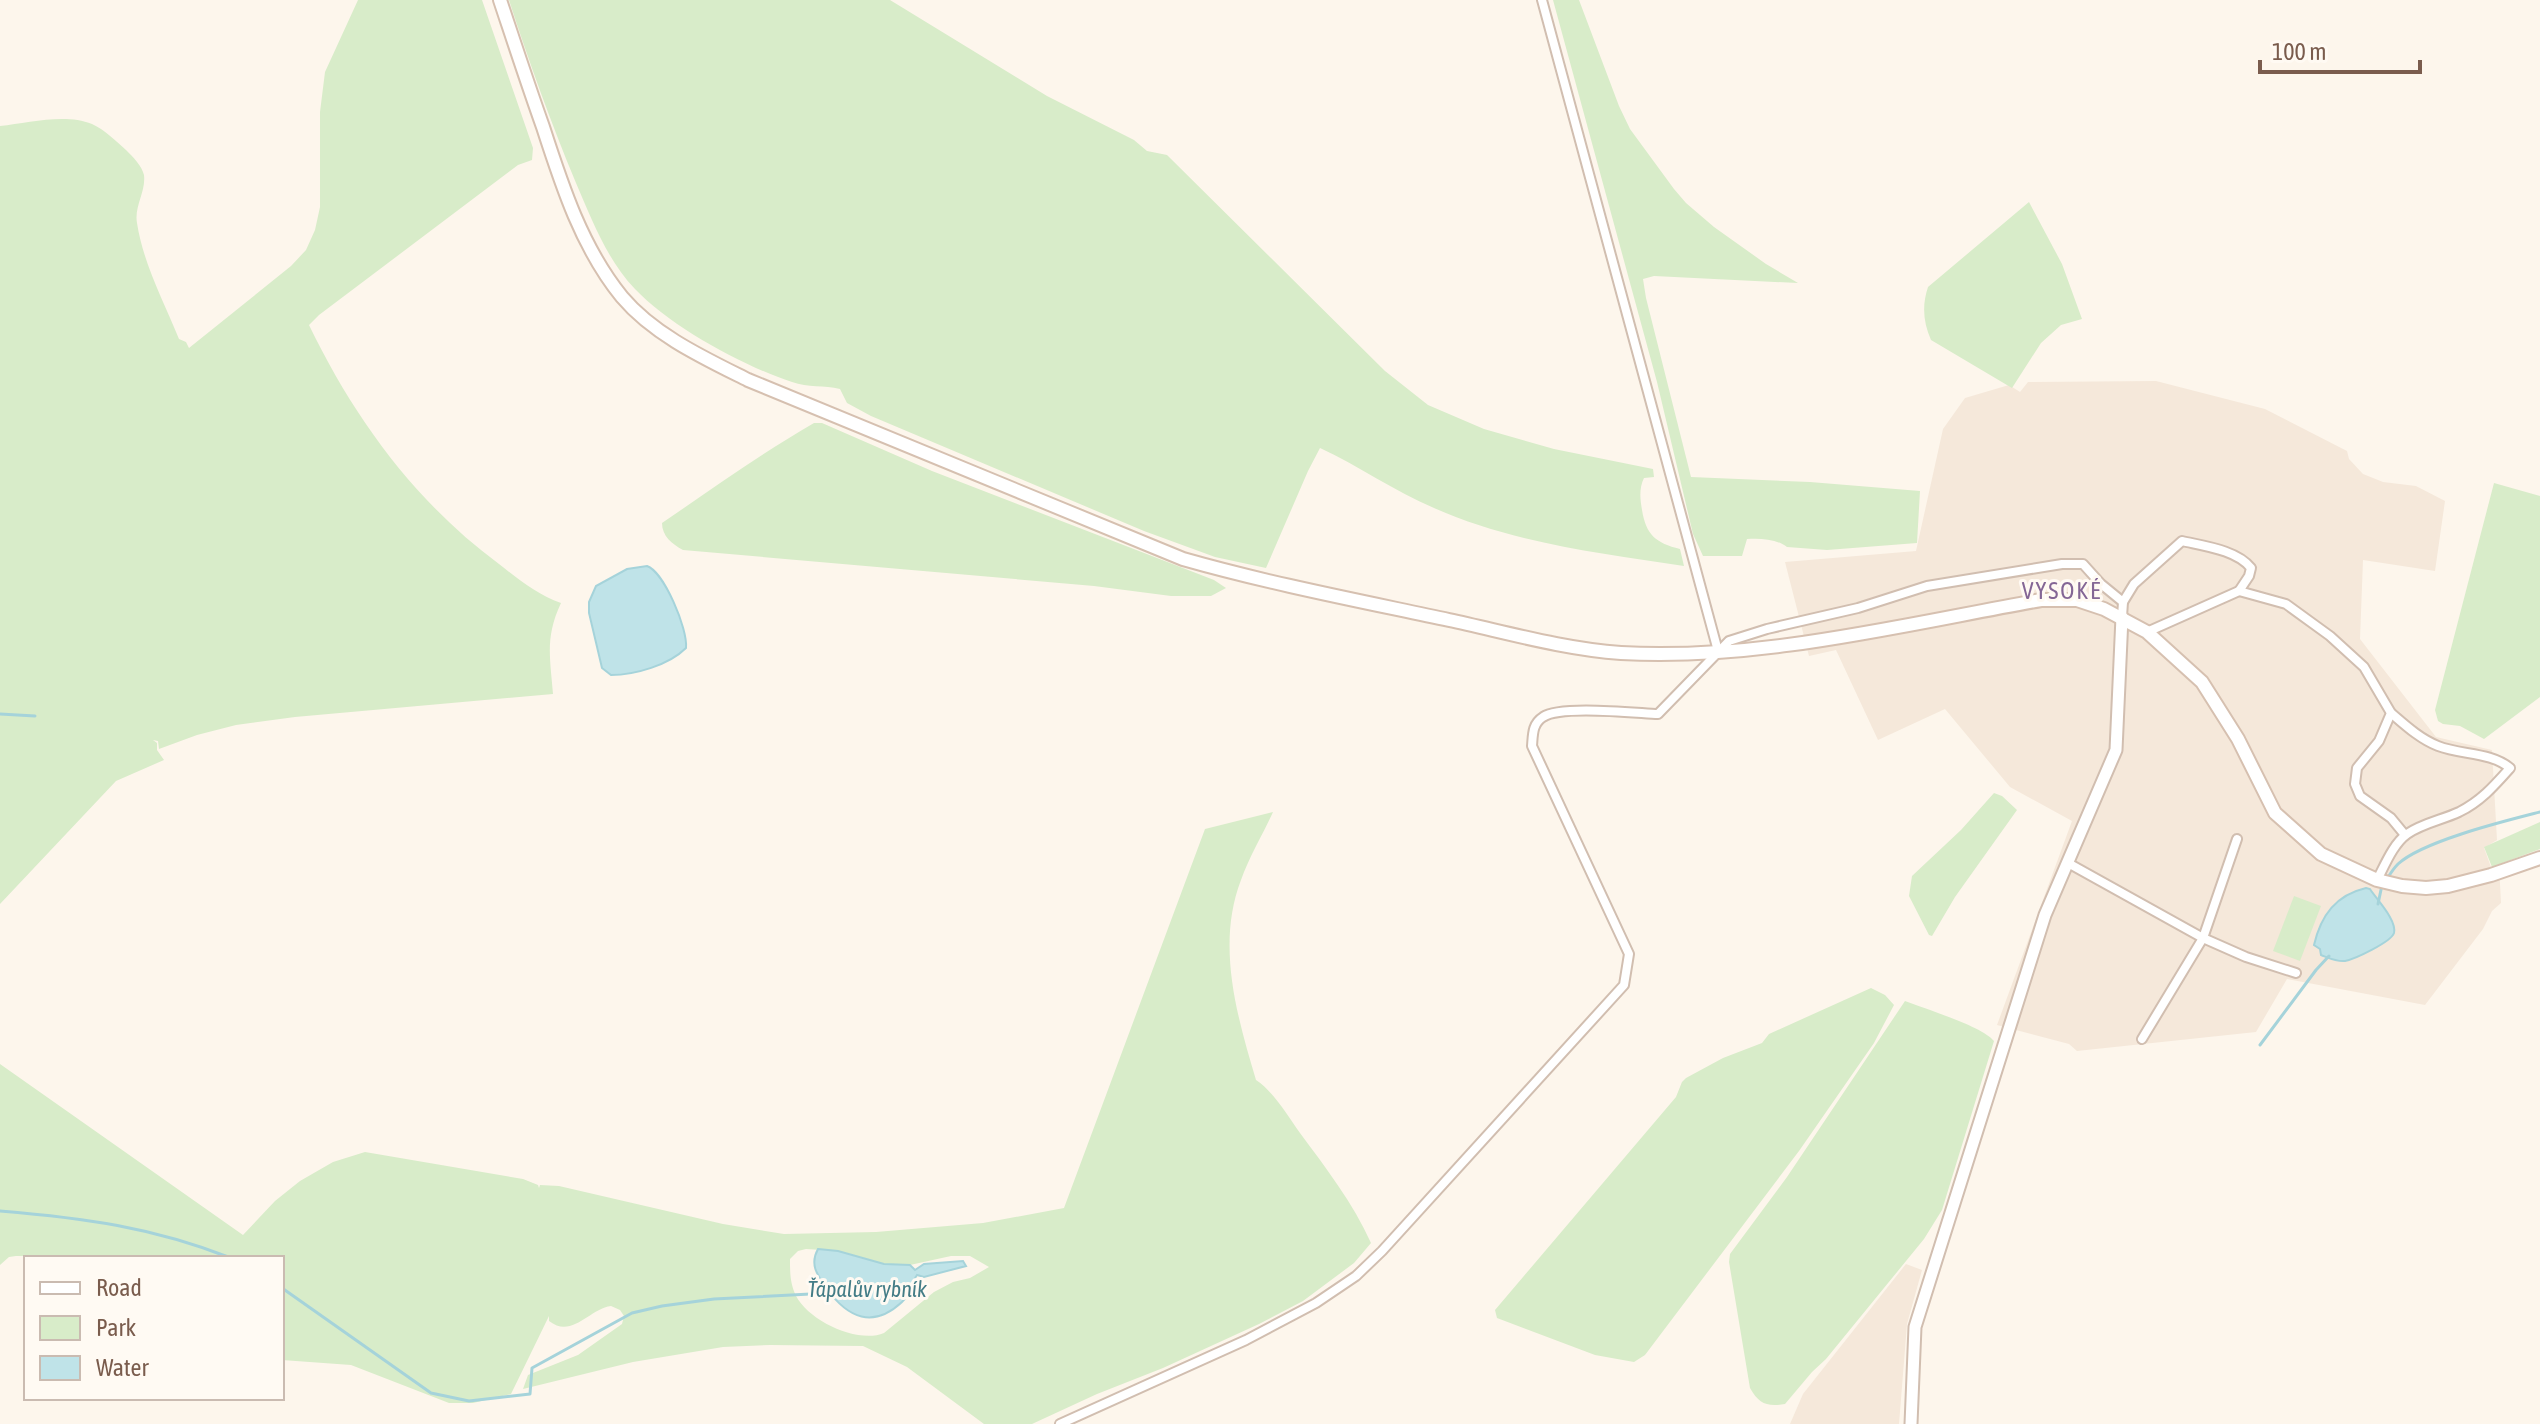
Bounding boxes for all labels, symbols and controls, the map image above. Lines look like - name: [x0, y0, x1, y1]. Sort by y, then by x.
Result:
- scale bar: [2260, 24, 2420, 74]
- text: 100 m: [2272, 38, 2326, 65]
- district label: VYSOKÉ: [2022, 577, 2102, 604]
- legend: [24, 1256, 284, 1400]
- text: Road: [96, 1274, 142, 1301]
- water label: Ťápalův rybník: [807, 1276, 927, 1302]
- text: Park: [96, 1314, 137, 1341]
- text: Water: [96, 1354, 149, 1381]

